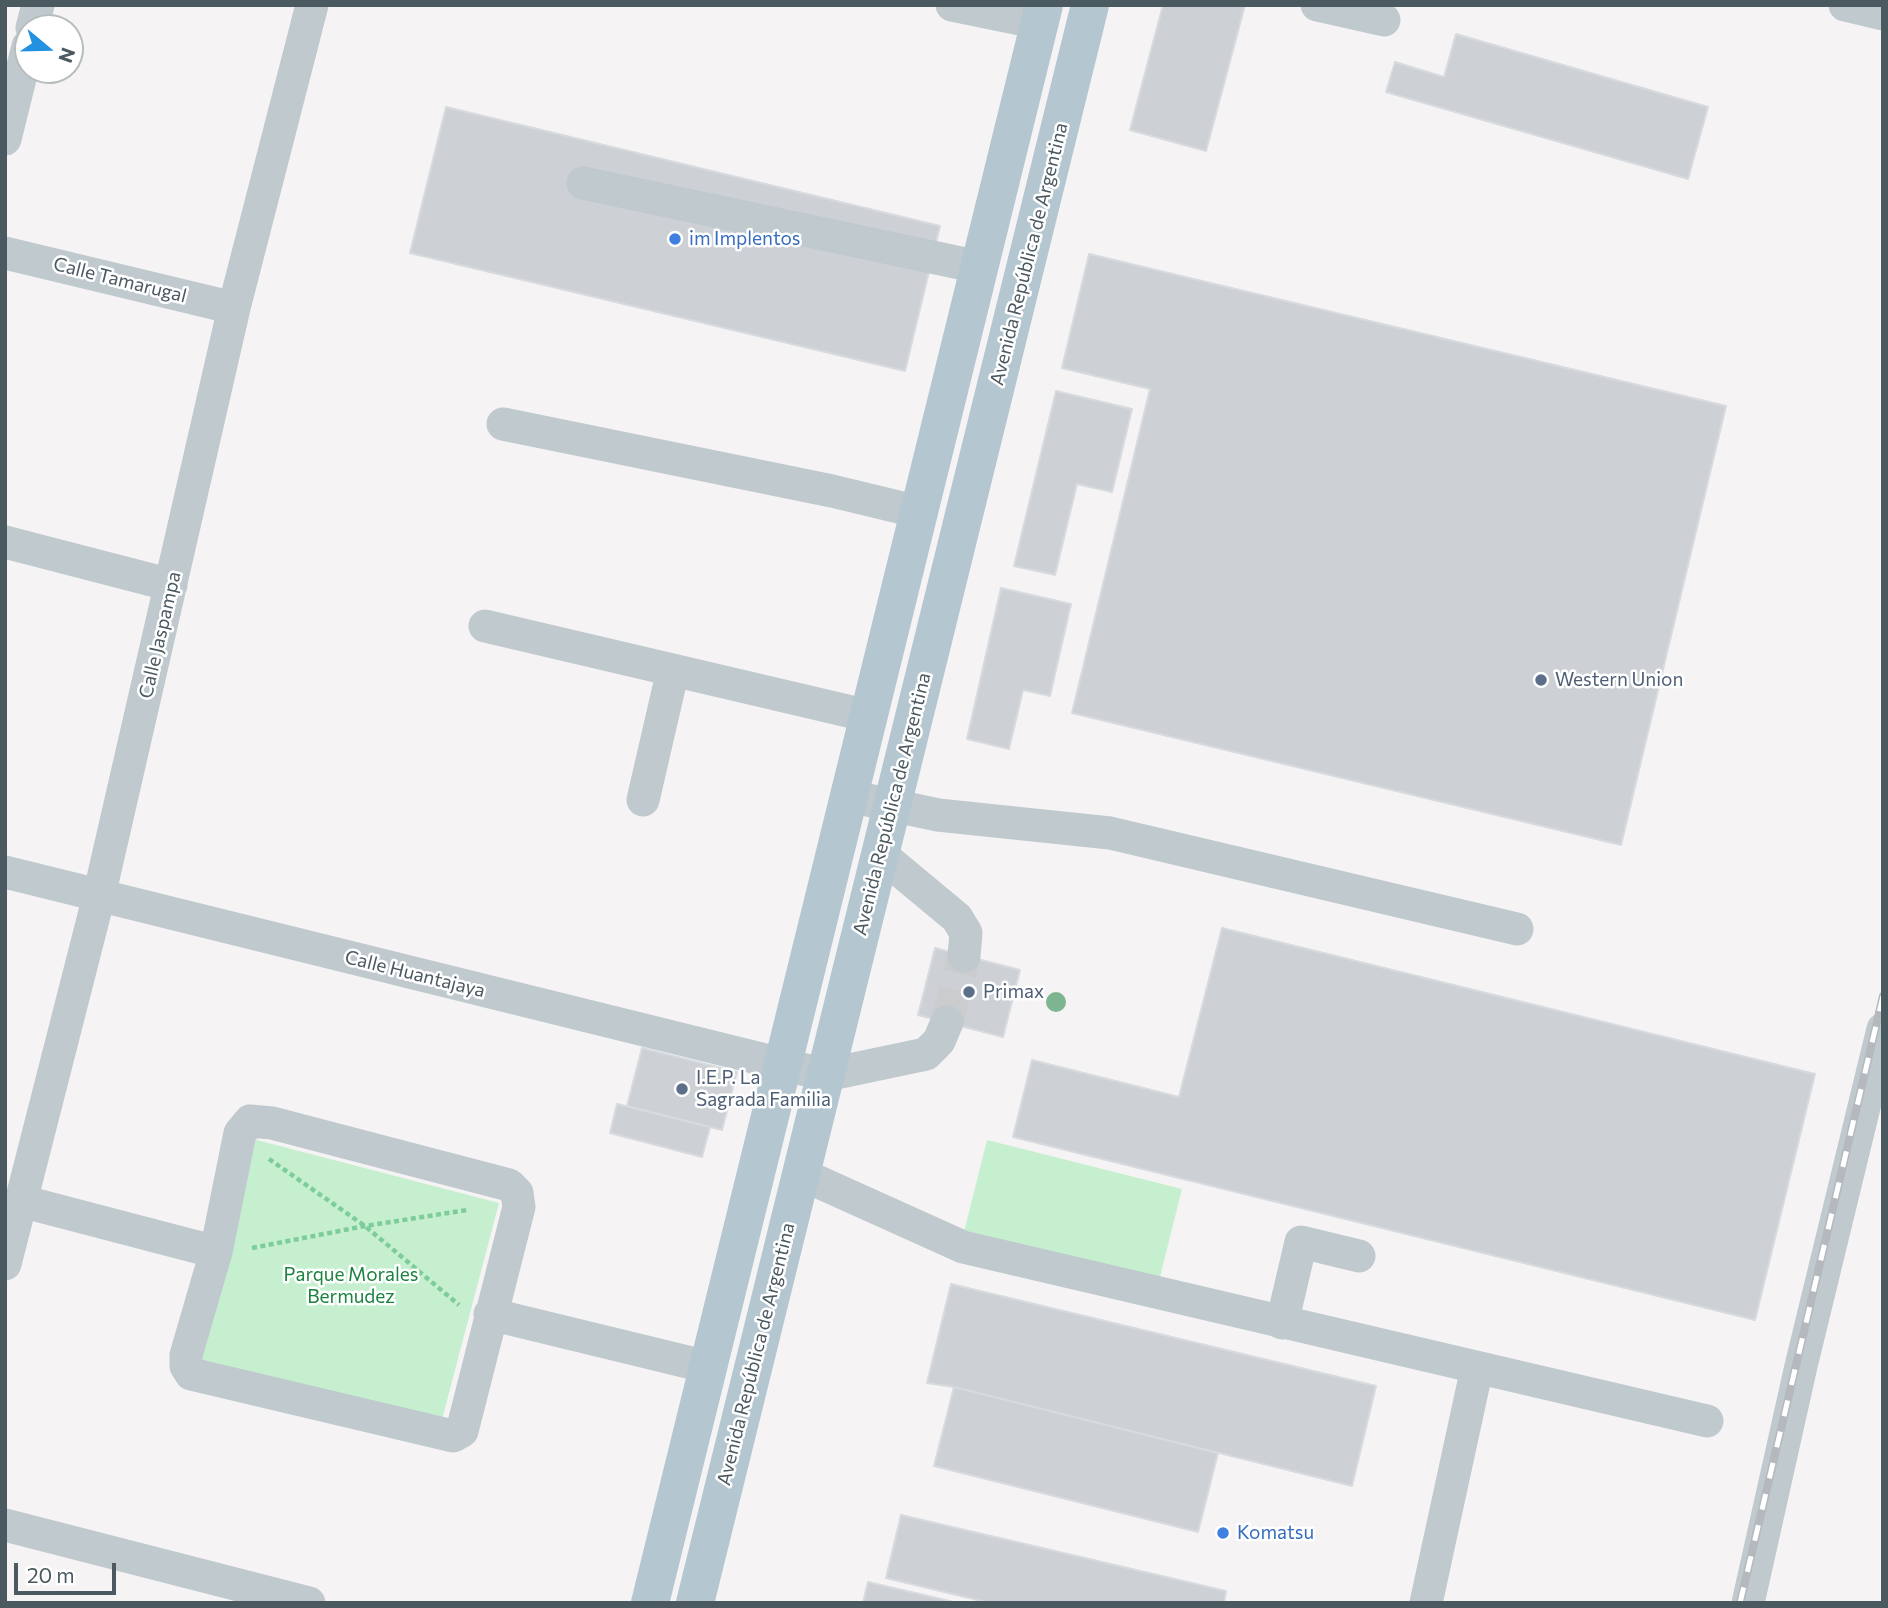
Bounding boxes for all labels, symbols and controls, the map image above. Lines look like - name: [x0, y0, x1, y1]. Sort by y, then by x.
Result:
- north arrow: [14, 14, 84, 84]
- text: N: [54, 45, 81, 66]
- street label: Avenida República de Argentina: [985, 120, 1073, 388]
- place label: im Implentos: [689, 228, 800, 250]
- marker: im Implentos: [667, 231, 683, 247]
- street label: Calle Tamarugal: [51, 252, 189, 308]
- street label: Calle Jaspampa: [134, 569, 186, 701]
- place label: Western Union: [1555, 669, 1683, 691]
- street label: Avenida República de Argentina: [848, 670, 936, 938]
- marker: Western Union: [1533, 672, 1549, 688]
- street label: Calle Huantajaya: [342, 946, 488, 1002]
- place label: Primax: [983, 981, 1044, 1003]
- marker: Primax: [961, 984, 977, 1000]
- place label: I.E.P. La Sagrada Familia: [696, 1067, 831, 1111]
- marker: I.E.P. La Sagrada Familia: [674, 1081, 690, 1097]
- street label: Avenida República de Argentina: [712, 1220, 800, 1488]
- park label: Parque Morales Bermudez: [284, 1264, 418, 1308]
- place label: Komatsu: [1237, 1522, 1314, 1544]
- marker: Komatsu: [1215, 1525, 1231, 1541]
- scale bar: [18, 1548, 119, 1592]
- text: 20 m: [27, 1562, 75, 1587]

